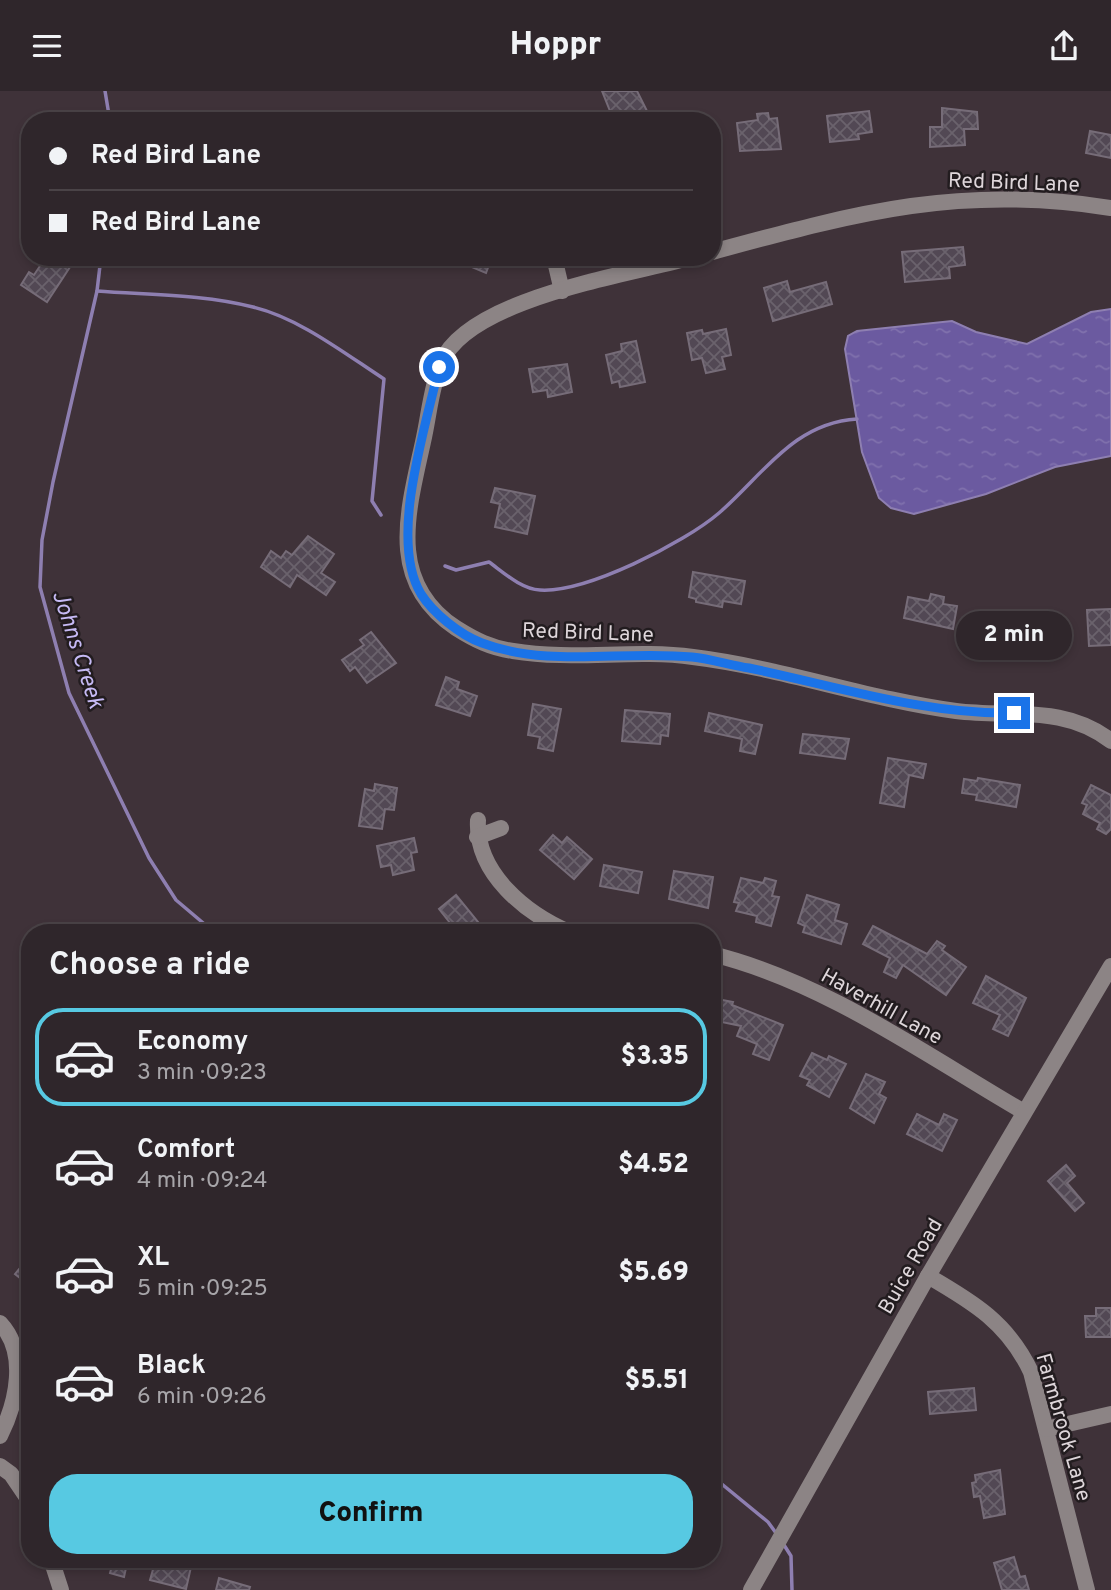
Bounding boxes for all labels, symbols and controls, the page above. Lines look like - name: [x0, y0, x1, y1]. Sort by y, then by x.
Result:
- text: Hoppr: [510, 26, 601, 66]
- icon: menu: [28, 27, 66, 65]
- icon: share: [1045, 27, 1083, 65]
- text: Red Bird Lane: [91, 140, 261, 173]
- street label: Red Bird Lane: [948, 168, 1080, 199]
- text: Red Bird Lane: [91, 207, 261, 240]
- route start: [423, 351, 455, 383]
- water label: Johns Creek: [44, 587, 110, 713]
- callout: 2 min: [956, 611, 1072, 661]
- street label: Red Bird Lane: [522, 618, 654, 649]
- text: 2 min: [984, 621, 1044, 650]
- route end: [998, 697, 1030, 729]
- text: Choose a ride: [49, 946, 250, 986]
- street label: Haverhill Lane: [816, 963, 947, 1052]
- icon: car: [53, 1026, 116, 1089]
- text: Economy: [137, 1026, 248, 1059]
- text: $3.35: [621, 1041, 689, 1074]
- text: 3 min · 09:23: [137, 1059, 267, 1088]
- icon: car: [53, 1134, 116, 1197]
- text: Comfort: [137, 1134, 235, 1167]
- text: $4.52: [618, 1149, 689, 1182]
- text: 4 min · 09:24: [137, 1167, 268, 1196]
- street label: Buice Road: [873, 1214, 950, 1320]
- icon: car: [53, 1242, 116, 1305]
- text: XL: [137, 1242, 169, 1275]
- text: $5.69: [618, 1257, 689, 1290]
- text: 5 min · 09:25: [137, 1275, 268, 1304]
- icon: car: [53, 1350, 116, 1413]
- text: Black: [137, 1350, 206, 1383]
- street label: Farmbrook Lane: [1028, 1350, 1097, 1505]
- text: $5.51: [624, 1365, 689, 1398]
- text: 6 min · 09:26: [137, 1383, 267, 1412]
- button: Confirm: [49, 1474, 693, 1554]

